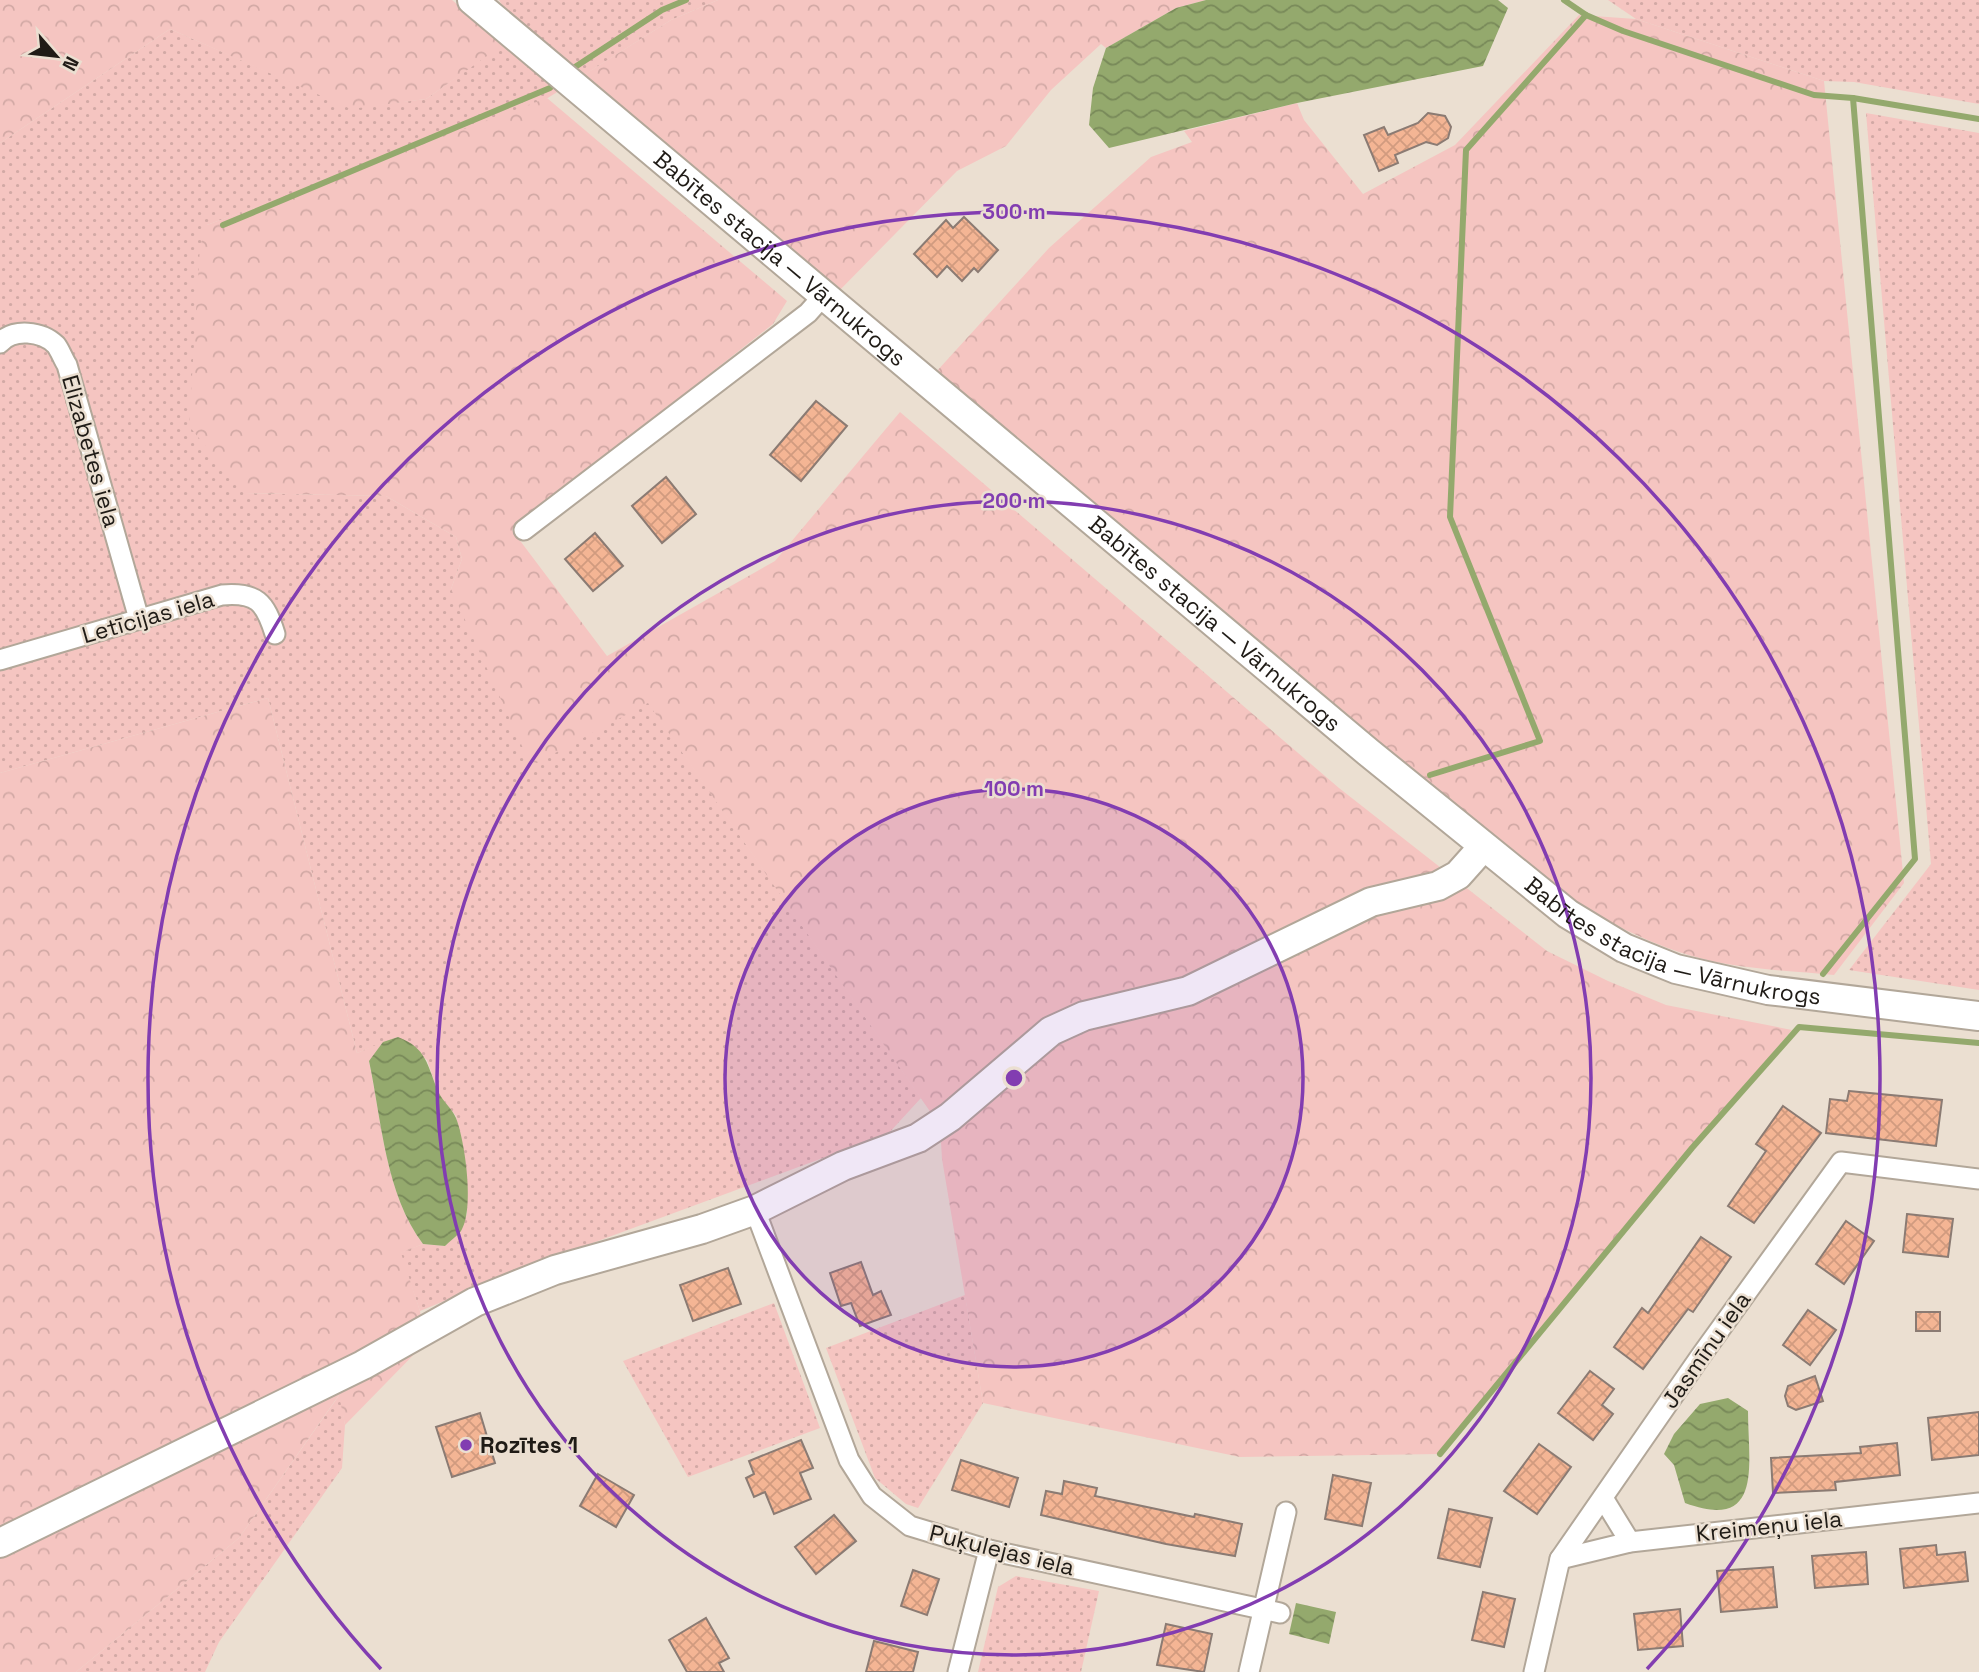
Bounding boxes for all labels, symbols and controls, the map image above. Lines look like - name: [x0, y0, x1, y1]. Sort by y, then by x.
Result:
- north arrow: [21, 21, 91, 91]
- text: N: [57, 52, 85, 75]
- street label: Babītes stacija — Vārnukrogs: [647, 144, 912, 373]
- text: 300 m: [982, 198, 1046, 225]
- street label: Elizabetes iela: [55, 371, 127, 531]
- text: 200 m: [983, 487, 1045, 514]
- street label: Babītes stacija — Vārnukrogs: [1083, 509, 1347, 738]
- street label: Letīcijas iela: [78, 584, 218, 650]
- text: 100 m: [984, 775, 1044, 802]
- street label: Babītes stacija — Vārnukrogs: [1519, 870, 1823, 1011]
- centre of rings: [1002, 1066, 1026, 1090]
- street label: Jasmīnu iela: [1655, 1286, 1757, 1414]
- place label: Rozītes 1: [480, 1430, 578, 1460]
- marker: Rozītes 1: [458, 1437, 474, 1453]
- street label: Kreimeņu iela: [1694, 1503, 1844, 1549]
- street label: Puķulejas iela: [926, 1517, 1078, 1583]

